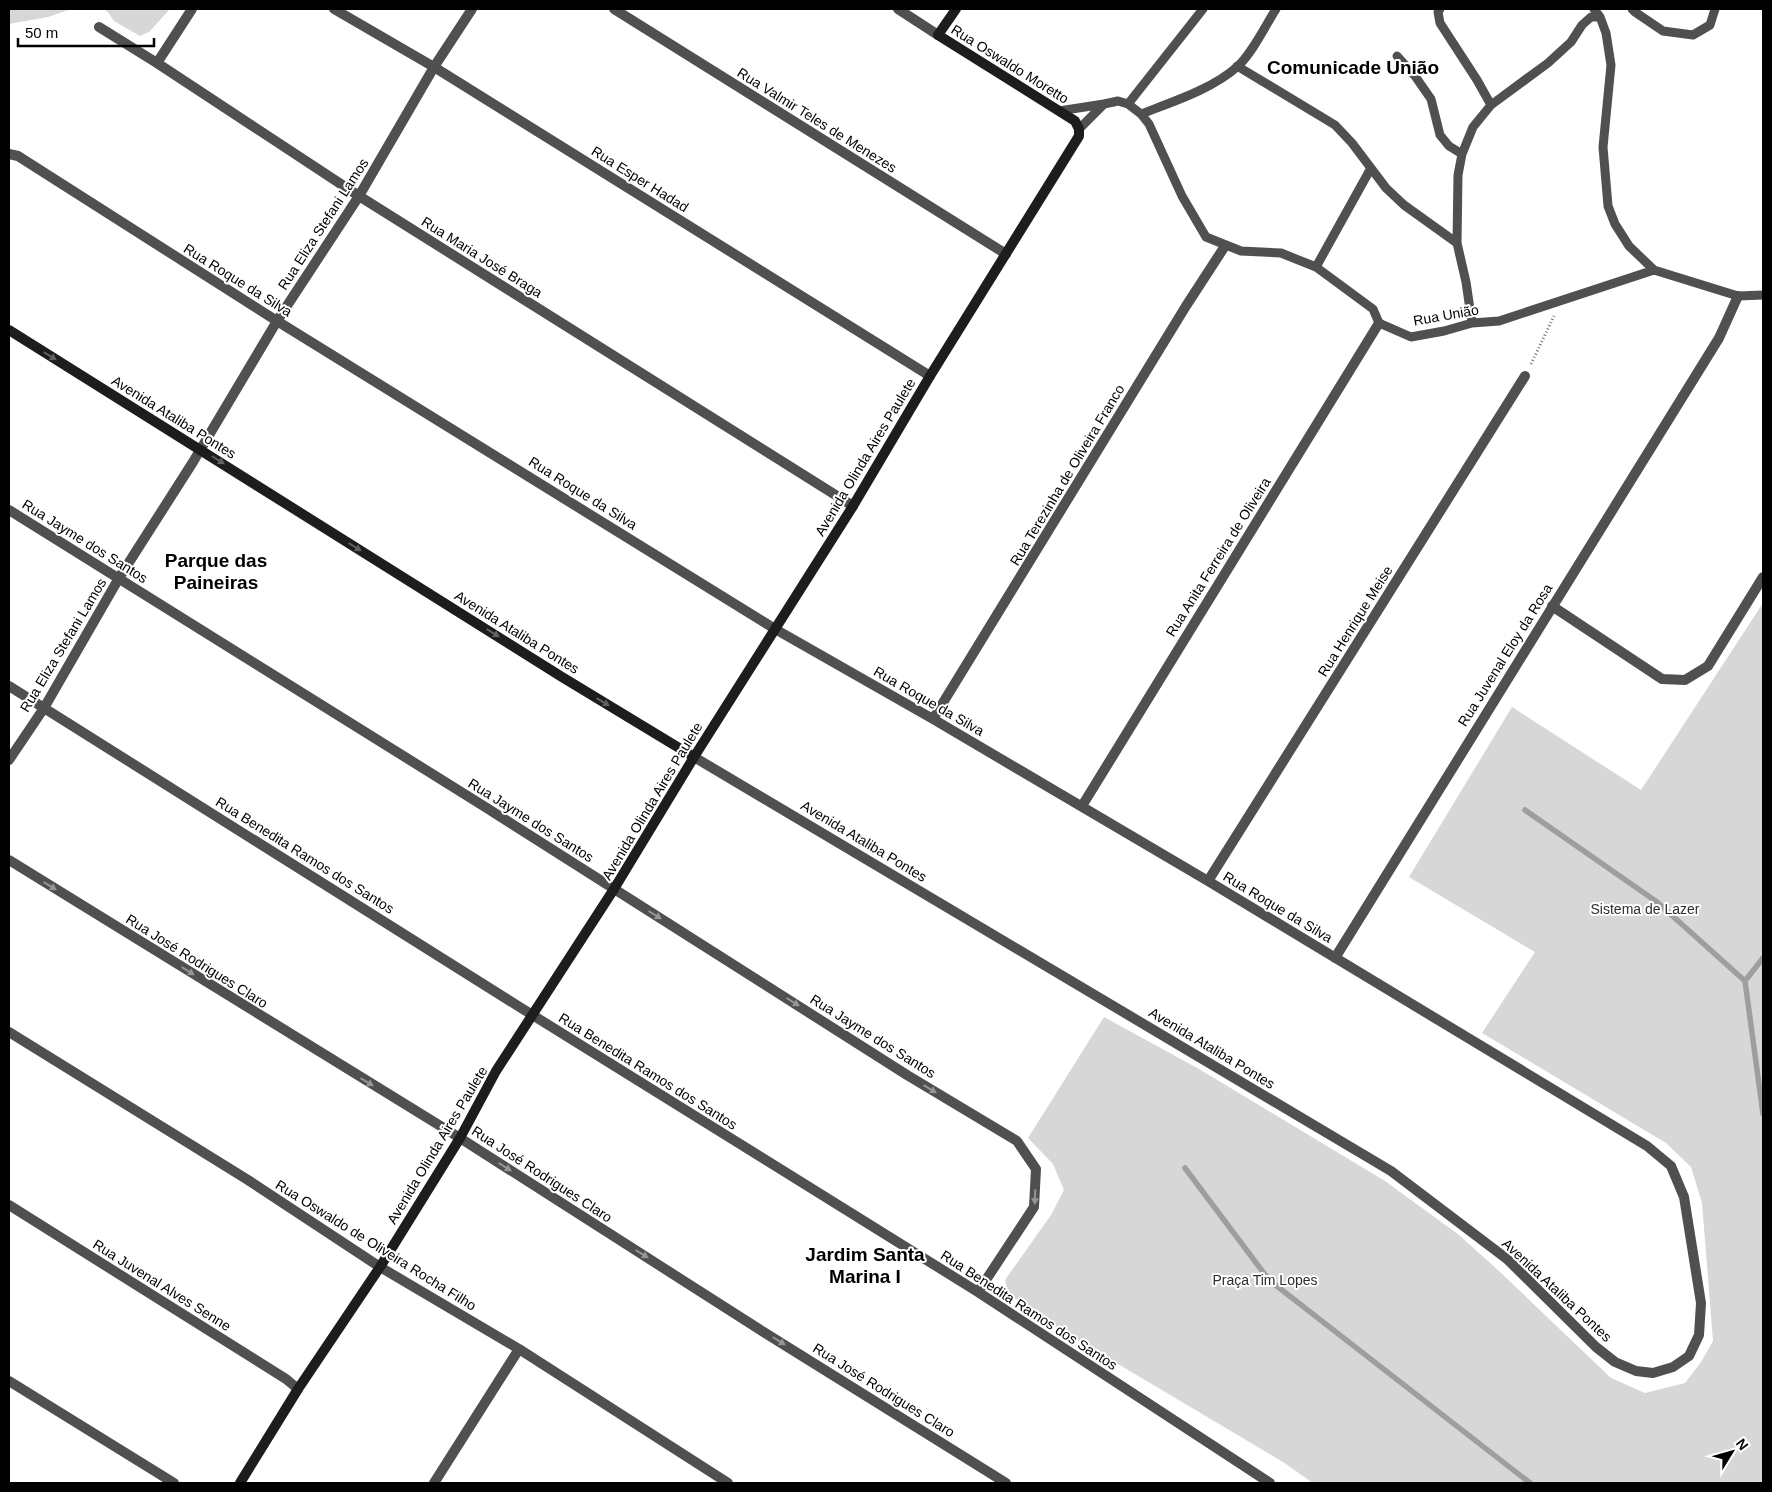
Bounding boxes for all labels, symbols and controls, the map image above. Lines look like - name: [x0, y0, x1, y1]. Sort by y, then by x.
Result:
- scale bar: [18, 15, 154, 47]
- street label: Rua Oswaldo Moretto: [948, 21, 1072, 107]
- text: 50 m: [25, 24, 58, 41]
- district label: Comunicade União: [1267, 57, 1439, 78]
- street label: Rua Valmir Teles de Menezes: [734, 64, 900, 176]
- street label: Rua Esper Hadad: [589, 143, 691, 215]
- street label: Rua Eliza Stefani Lamos: [275, 155, 371, 293]
- street label: Rua Maria José Braga: [419, 213, 545, 301]
- street label: Rua Roque da Silva: [181, 240, 295, 320]
- street label: Rua União: [1412, 301, 1480, 329]
- one-way arrow: [44, 351, 57, 361]
- street label: Avenida Ataliba Pontes: [109, 372, 239, 462]
- street label: Avenida Olinda Aires Paulete: [812, 375, 919, 539]
- street label: Rua Terezinha de Oliveira Franco: [1007, 381, 1128, 568]
- street label: Rua Roque da Silva: [526, 453, 640, 533]
- one-way arrow: [211, 456, 224, 465]
- street label: Rua Anita Ferreira de Oliveira: [1162, 474, 1274, 639]
- street label: Rua Jayme dos Santos: [19, 496, 151, 586]
- one-way arrow: [349, 542, 362, 551]
- district label: Parque das Paineiras: [165, 550, 267, 593]
- street label: Rua Henrique Meise: [1314, 562, 1396, 679]
- street label: Rua Eliza Stefani Lamos: [17, 575, 109, 715]
- street label: Rua Juvenal Eloy da Rosa: [1454, 581, 1556, 729]
- street label: Avenida Ataliba Pontes: [452, 587, 582, 677]
- one-way arrow: [486, 629, 499, 638]
- street label: Rua Roque da Silva: [871, 663, 987, 739]
- one-way arrow: [597, 697, 610, 706]
- street label: Avenida Olinda Aires Paulete: [599, 719, 706, 883]
- street label: Rua Jayme dos Santos: [465, 775, 597, 865]
- street label: Rua Benedita Ramos dos Santos: [213, 793, 397, 917]
- street label: Avenida Ataliba Pontes: [798, 797, 930, 885]
- street label: Rua Roque da Silva: [1221, 868, 1336, 946]
- one-way arrow: [44, 881, 57, 890]
- park label: Sistema de Lazer: [1591, 901, 1700, 917]
- one-way arrow: [649, 910, 662, 920]
- street label: Rua José Rodrigues Claro: [123, 911, 271, 1011]
- one-way arrow: [182, 967, 195, 976]
- street label: Rua Jayme dos Santos: [807, 991, 939, 1081]
- one-way arrow: [786, 997, 799, 1007]
- street label: Avenida Ataliba Pontes: [1146, 1004, 1278, 1092]
- street label: Rua Benedita Ramos dos Santos: [556, 1009, 740, 1133]
- street label: Avenida Olinda Aires Paulete: [384, 1063, 491, 1227]
- one-way arrow: [360, 1077, 373, 1086]
- one-way arrow: [924, 1084, 937, 1093]
- street label: Rua José Rodrigues Claro: [469, 1123, 615, 1226]
- one-way arrow: [498, 1163, 511, 1172]
- street label: Rua Oswaldo de Oliveira Rocha Filho: [273, 1176, 479, 1314]
- one-way arrow: [1030, 1189, 1038, 1205]
- street label: Avenida Ataliba Pontes: [1499, 1235, 1615, 1345]
- street label: Rua Juvenal Alves Senne: [90, 1236, 234, 1334]
- district label: Jardim Santa Marina I: [805, 1244, 925, 1287]
- street label: Rua Benedita Ramos dos Santos: [938, 1247, 1120, 1373]
- one-way arrow: [635, 1250, 648, 1259]
- park label: Praça Tim Lopes: [1212, 1272, 1318, 1288]
- one-way arrow: [773, 1337, 786, 1346]
- street label: Rua José Rodrigues Claro: [810, 1340, 958, 1440]
- north arrow: [1707, 1427, 1757, 1477]
- text: N: [1733, 1435, 1752, 1453]

